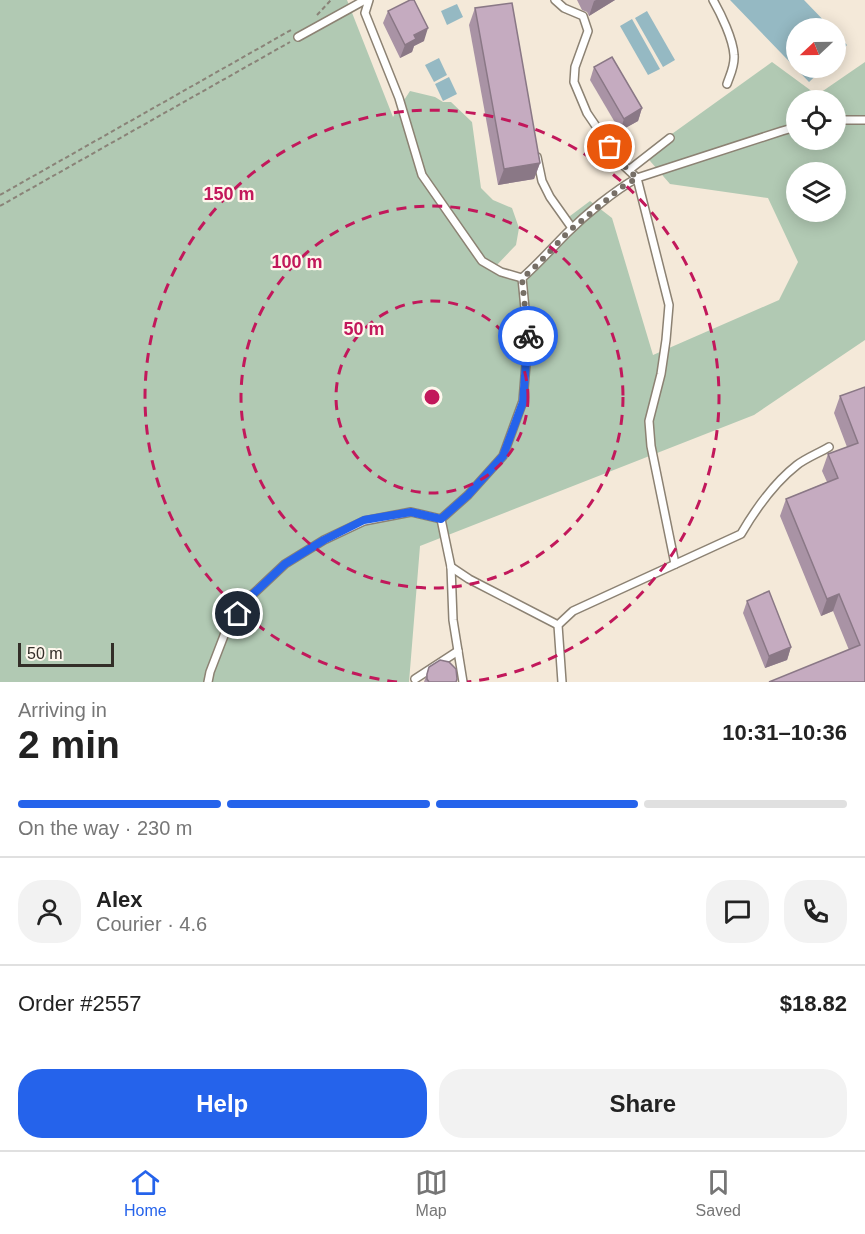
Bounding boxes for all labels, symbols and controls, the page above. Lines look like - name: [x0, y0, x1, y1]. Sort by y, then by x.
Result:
- north arrow: [786, 18, 846, 78]
- map controls: [786, 18, 846, 222]
- button: locate: [786, 90, 846, 150]
- pin: [584, 121, 635, 172]
- icon: bag: [593, 130, 626, 163]
- button: layers: [786, 162, 846, 222]
- text: 150 m: [203, 184, 255, 204]
- text: 100 m: [271, 252, 323, 272]
- courier: [498, 306, 558, 366]
- text: 50 m: [343, 319, 385, 339]
- icon: bike: [512, 320, 545, 353]
- centre of rings: [422, 387, 442, 407]
- pin: [212, 588, 263, 639]
- icon: home: [221, 597, 254, 630]
- scale bar: [18, 640, 114, 668]
- text: 50 m: [27, 645, 63, 662]
- text: Arriving in: [18, 699, 107, 721]
- text: 10:31–10:36: [722, 720, 847, 745]
- text: 2 min: [18, 723, 120, 766]
- text: On the way · 230 m: [18, 817, 193, 839]
- button: person: [18, 880, 81, 943]
- button: chat: [706, 880, 769, 943]
- button: phone: [784, 880, 847, 943]
- text: Alex: [96, 887, 142, 912]
- text: Courier · 4.6: [96, 913, 207, 935]
- text: Order #2557: [18, 991, 142, 1016]
- text: $18.82: [780, 991, 847, 1016]
- button: Help: [18, 1069, 427, 1138]
- button: Share: [439, 1069, 847, 1138]
- tab: Home: [124, 1166, 167, 1220]
- tab: Map: [415, 1166, 448, 1220]
- tab: Saved: [696, 1166, 741, 1220]

